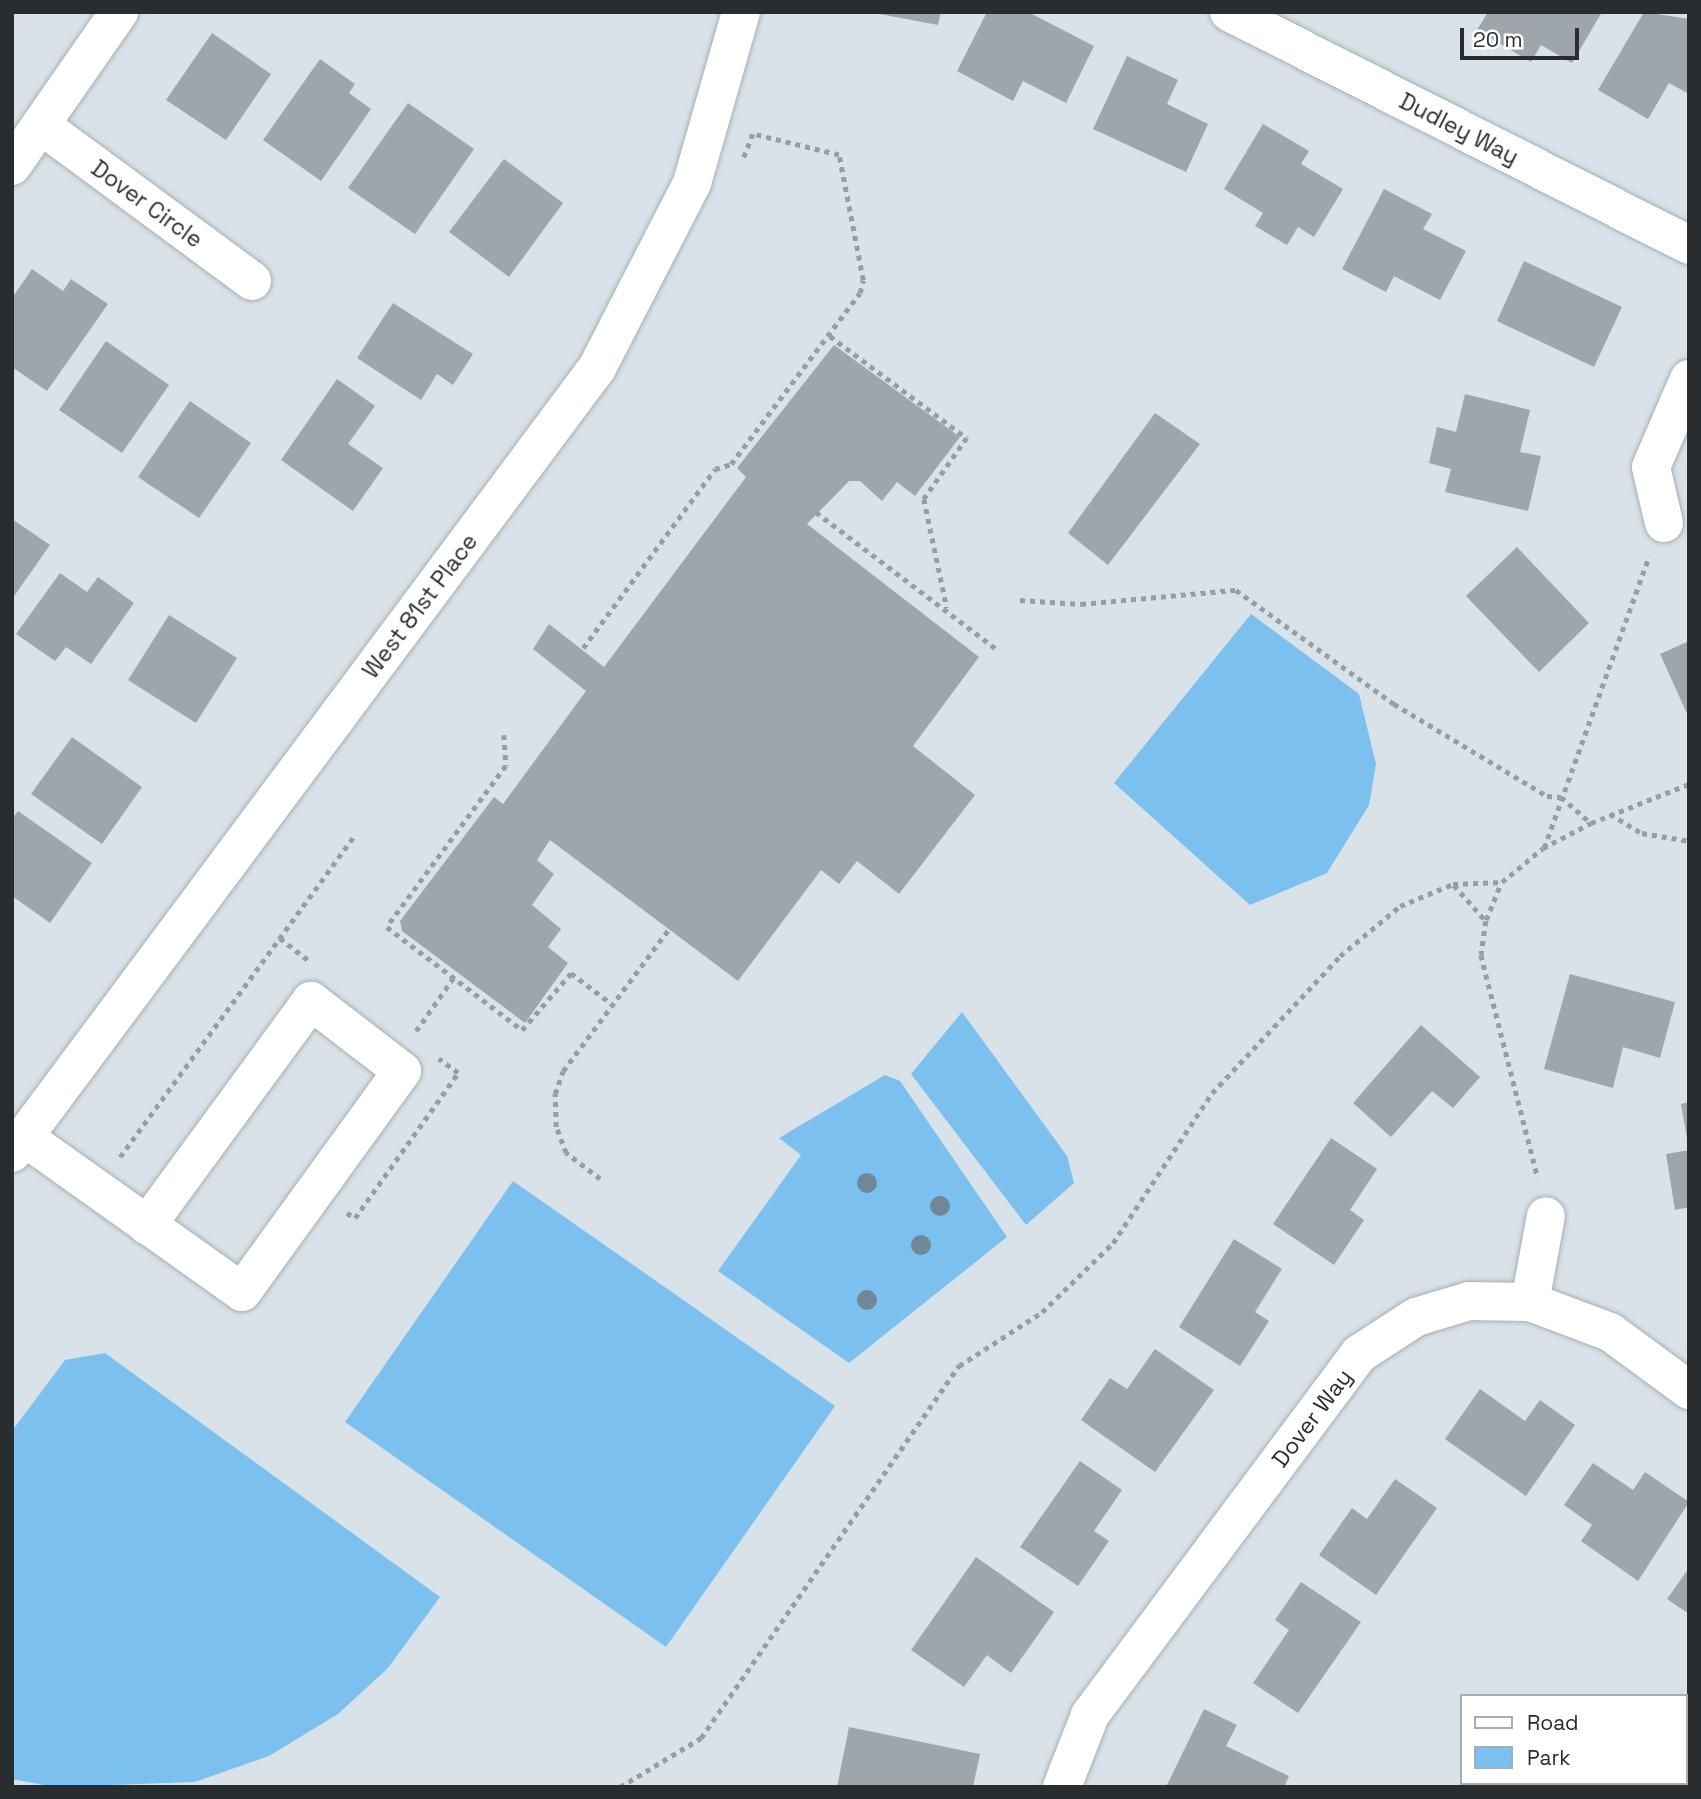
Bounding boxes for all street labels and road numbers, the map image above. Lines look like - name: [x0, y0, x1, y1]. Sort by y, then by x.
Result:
- street label: Dudley Way: [1395, 87, 1523, 171]
- street label: Dover Circle: [86, 154, 208, 254]
- street label: West 81st Place: [357, 528, 483, 684]
- street label: Dover Way: [1266, 1363, 1358, 1473]

